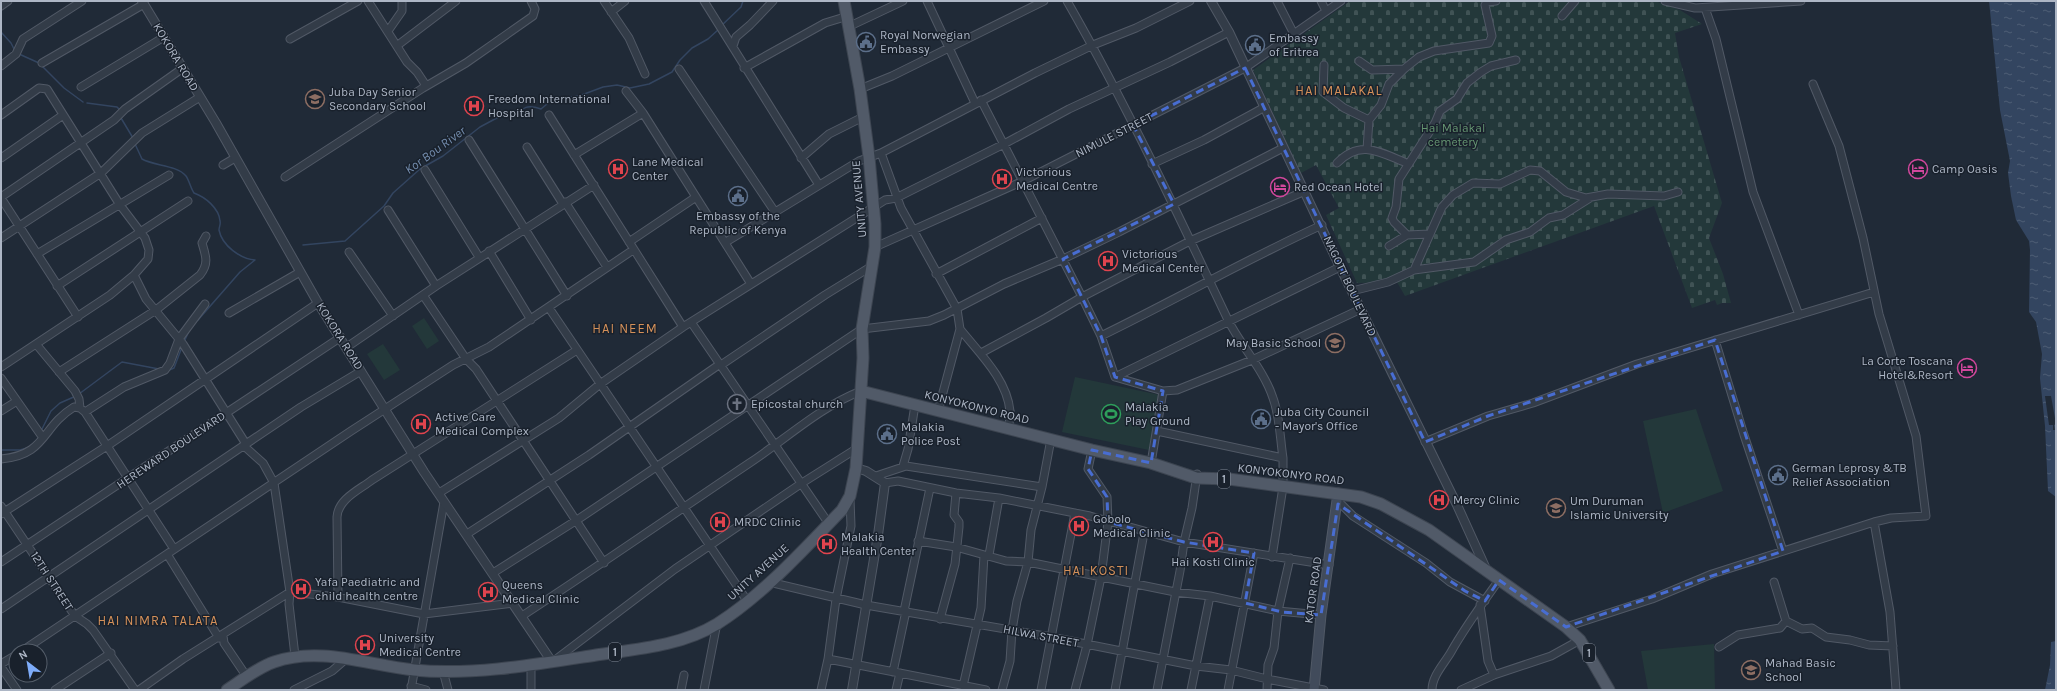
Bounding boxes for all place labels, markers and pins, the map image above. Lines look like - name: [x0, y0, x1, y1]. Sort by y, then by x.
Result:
- place label: Royal Norwegian Embassy: [880, 28, 970, 56]
- public building icon: Royal Norwegian Embassy: [855, 31, 877, 53]
- place label: Embassy of Eritrea: [1269, 31, 1319, 59]
- public building icon: Embassy of Eritrea: [1244, 34, 1266, 56]
- place label: Juba Day Senior Secondary School: [329, 85, 426, 113]
- school or university icon: Juba Day Senior Secondary School: [304, 88, 326, 110]
- place label: Freedom International Hospital: [488, 92, 610, 120]
- hospital icon: Freedom International Hospital: [463, 95, 485, 117]
- place label: Lane Medical Center: [632, 155, 704, 183]
- hospital icon: Lane Medical Center: [607, 158, 629, 180]
- hotel icon: Camp Oasis: [1907, 158, 1929, 180]
- place label: Camp Oasis: [1932, 162, 1998, 176]
- place label: Victorious Medical Centre: [1016, 165, 1098, 193]
- hospital icon: Victorious Medical Centre: [991, 168, 1013, 190]
- hotel icon: Red Ocean Hotel: [1269, 176, 1291, 198]
- place label: Red Ocean Hotel: [1294, 180, 1383, 194]
- public building icon: Embassy of the Republic of Kenya: [727, 185, 749, 207]
- place label: Embassy of the Republic of Kenya: [689, 209, 787, 237]
- place label: Victorious Medical Center: [1122, 247, 1204, 275]
- hospital icon: Victorious Medical Center: [1097, 250, 1119, 272]
- school or university icon: May Basic School: [1324, 332, 1346, 354]
- place label: May Basic School: [1226, 336, 1321, 350]
- place label: La Corte Toscana Hotel&Resort: [1862, 354, 1953, 382]
- hotel icon: La Corte Toscana Hotel&Resort: [1956, 357, 1978, 379]
- church icon: Epicostal church: [726, 393, 748, 415]
- place label: Epicostal church: [751, 397, 843, 411]
- place label: Malakia Play Ground: [1125, 400, 1190, 428]
- sports icon: Malakia Play Ground: [1100, 403, 1122, 425]
- place label: Juba City Council - Mayor's Office: [1275, 405, 1369, 433]
- public building icon: Juba City Council - Mayor's Office: [1250, 408, 1272, 430]
- place label: Active Care Medical Complex: [435, 410, 529, 438]
- hospital icon: Active Care Medical Complex: [410, 413, 432, 435]
- place label: Malakia Police Post: [901, 420, 961, 448]
- public building icon: Malakia Police Post: [876, 423, 898, 445]
- place label: German Leprosy &TB Relief Association: [1792, 461, 1907, 489]
- public building icon: German Leprosy &TB Relief Association: [1767, 464, 1789, 486]
- hospital icon: Mercy Clinic: [1428, 489, 1450, 511]
- place label: Mercy Clinic: [1453, 493, 1520, 507]
- place label: Um Duruman Islamic University: [1570, 494, 1669, 522]
- school or university icon: Um Duruman Islamic University: [1545, 497, 1567, 519]
- hospital icon: MRDC Clinic: [709, 511, 731, 533]
- place label: Gobolo Medical Clinic: [1093, 512, 1170, 540]
- place label: MRDC Clinic: [734, 515, 801, 529]
- hospital icon: Gobolo Medical Clinic: [1068, 515, 1090, 537]
- place label: Malakia Health Center: [841, 530, 916, 558]
- hospital icon: Hai Kosti Clinic: [1202, 531, 1224, 553]
- hospital icon: Malakia Health Center: [816, 533, 838, 555]
- place label: Hai Kosti Clinic: [1171, 555, 1255, 569]
- place label: Yafa Paediatric and child health centre: [315, 575, 420, 603]
- hospital icon: Yafa Paediatric and child health centre: [290, 578, 312, 600]
- place label: Queens Medical Clinic: [502, 578, 579, 606]
- hospital icon: Queens Medical Clinic: [477, 581, 499, 603]
- place label: University Medical Centre: [379, 631, 461, 659]
- hospital icon: University Medical Centre: [354, 634, 376, 656]
- place label: Mahad Basic School: [1765, 656, 1836, 684]
- school or university icon: Mahad Basic School: [1740, 659, 1762, 681]

